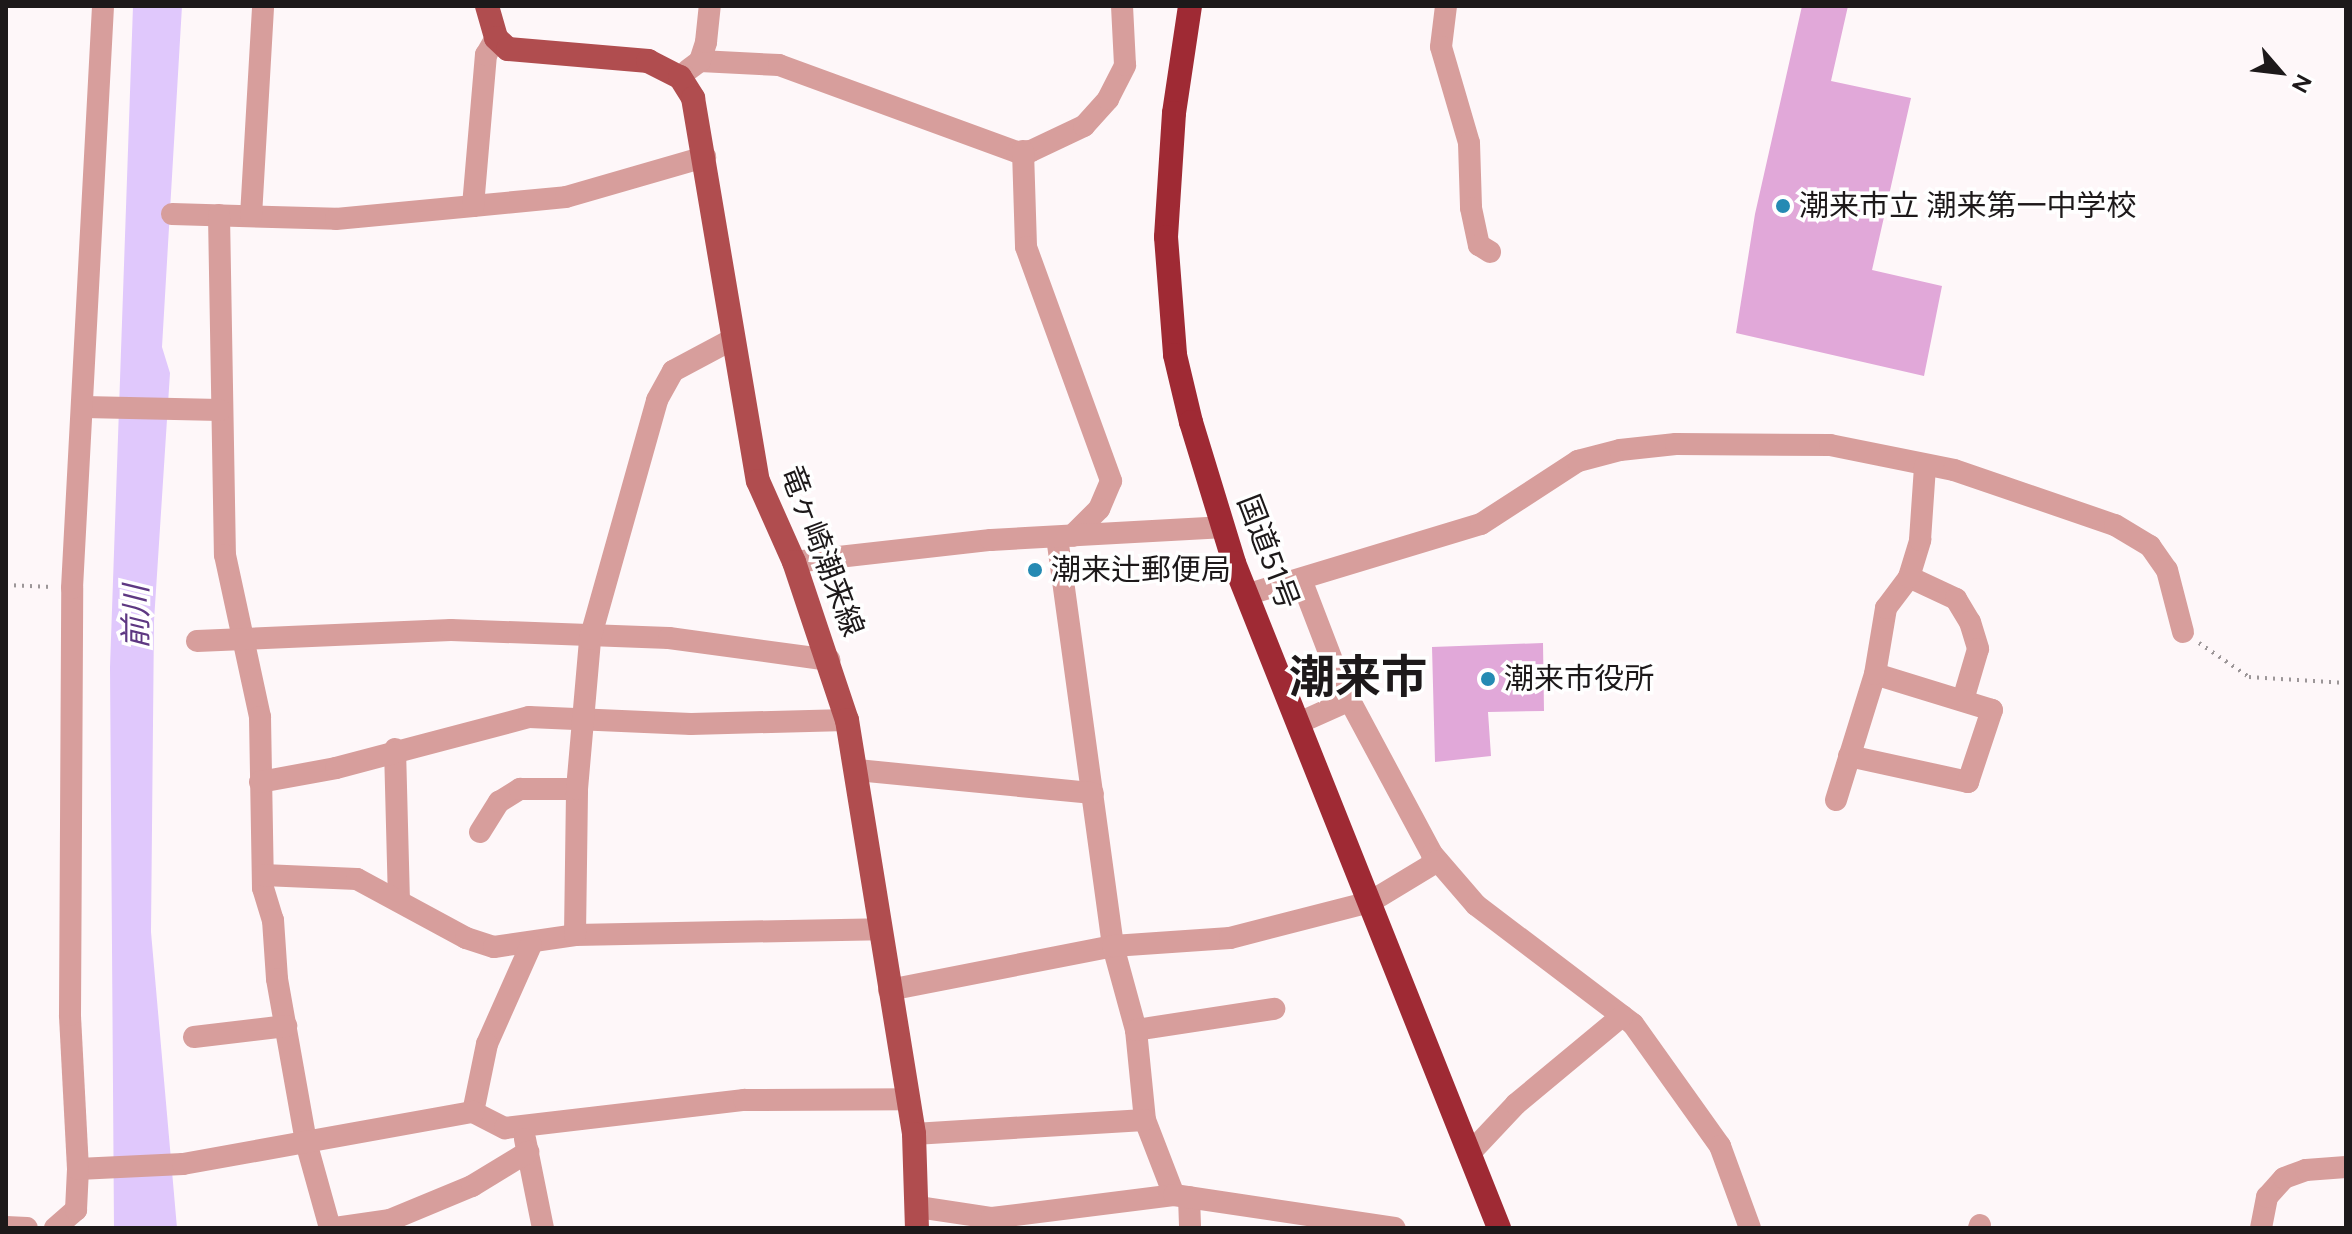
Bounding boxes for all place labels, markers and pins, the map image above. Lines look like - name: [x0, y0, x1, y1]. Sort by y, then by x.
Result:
- place label: 潮来市立 潮来第一中学校: [1799, 188, 2136, 224]
- marker: 潮来市立 潮来第一中学校: [1774, 197, 1792, 215]
- place label: 潮来辻郵便局: [1051, 552, 1231, 588]
- marker: 潮来辻郵便局: [1026, 561, 1044, 579]
- place label: 潮来市役所: [1504, 661, 1654, 697]
- marker: 潮来市役所: [1479, 670, 1497, 688]

